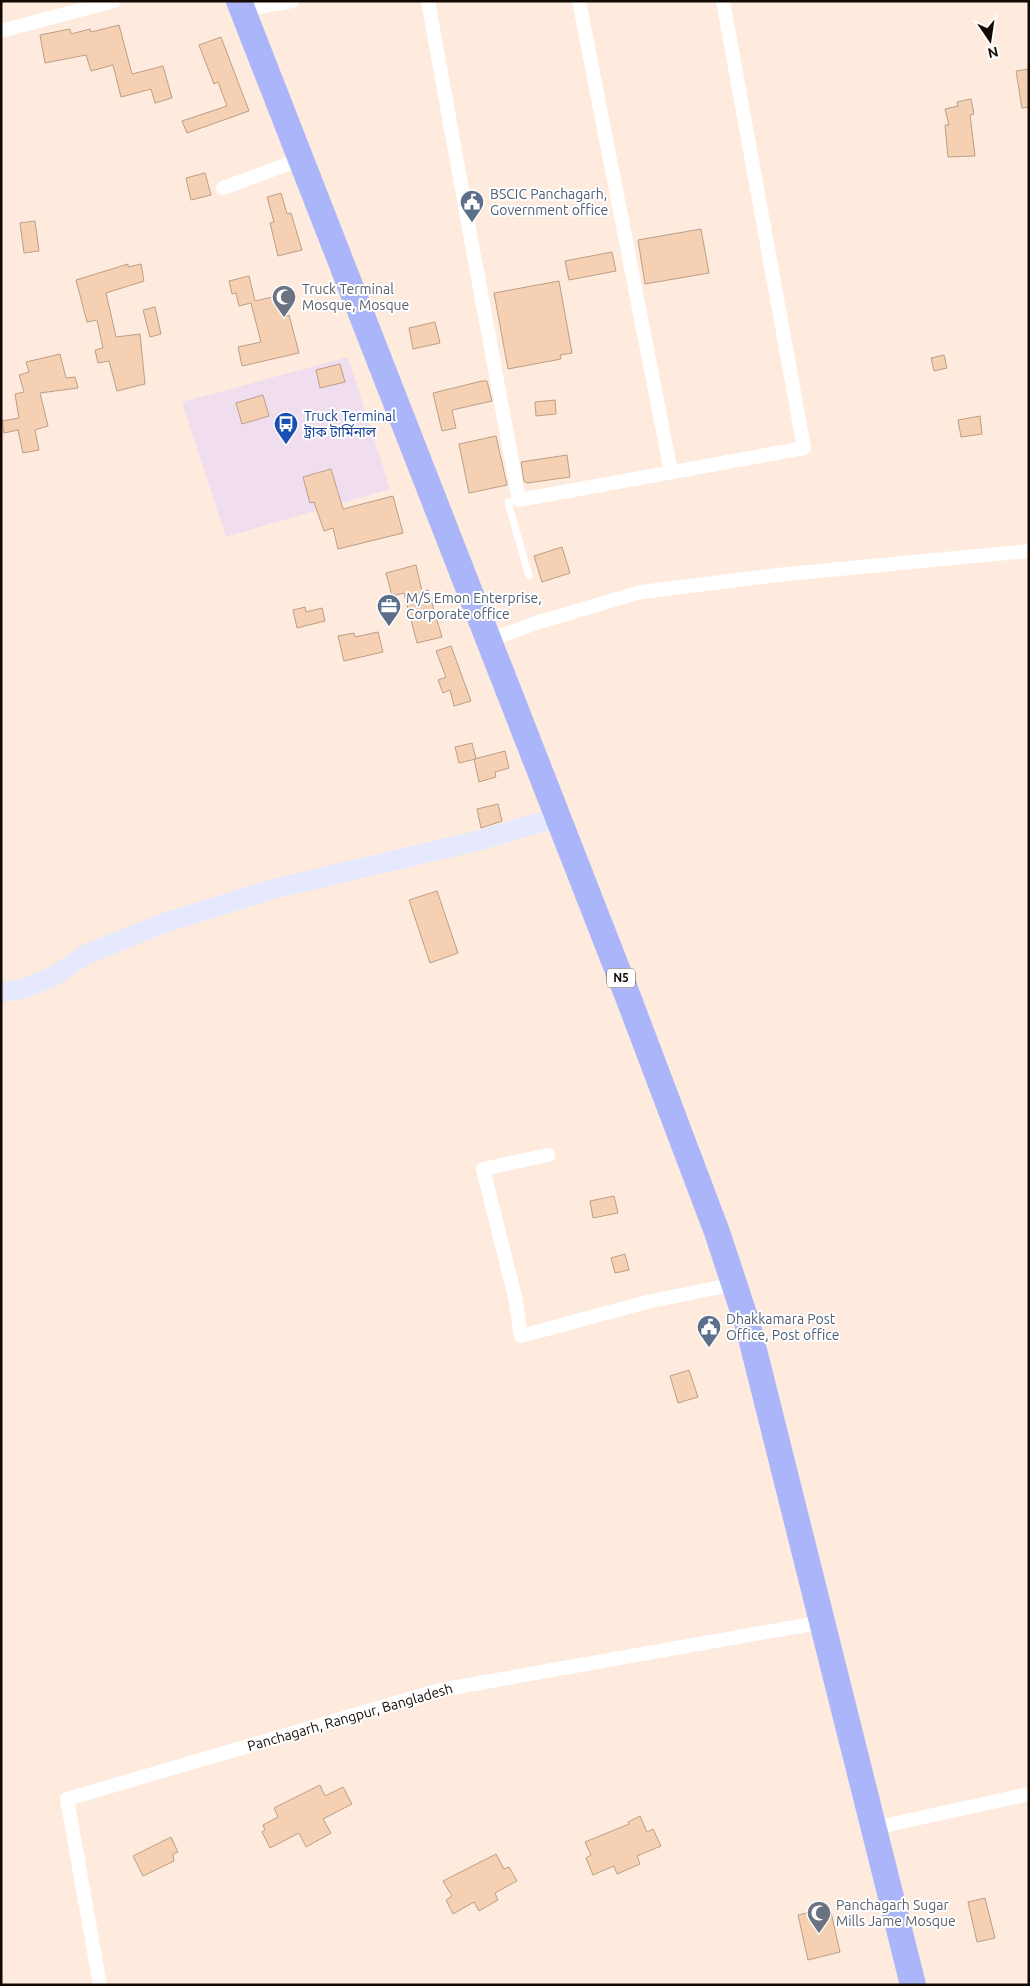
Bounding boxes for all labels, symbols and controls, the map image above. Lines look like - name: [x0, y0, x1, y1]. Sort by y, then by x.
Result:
- north arrow: [965, 15, 1015, 65]
- text: N: [986, 44, 1000, 62]
- place label: BSCIC Panchagarh, Government office: [490, 186, 608, 218]
- public building icon: BSCIC Panchagarh, Government office: [459, 189, 485, 223]
- place label: Truck Terminal Mosque, Mosque: [302, 281, 409, 313]
- mosque icon: Truck Terminal Mosque, Mosque: [271, 284, 297, 318]
- place label: Truck Terminal ট্রাক টার্মিনাল: [303, 408, 396, 440]
- bus stop icon: Truck Terminal ট্রাক টার্মিনাল: [273, 411, 299, 445]
- place label: M/S Emon Enterprise, Corporate office: [406, 590, 542, 622]
- office icon: M/S Emon Enterprise, Corporate office: [376, 593, 402, 627]
- road number: N5: [607, 968, 635, 988]
- place label: Dhakkamara Post Office, Post office: [726, 1311, 839, 1343]
- public building icon: Dhakkamara Post Office, Post office: [696, 1314, 722, 1348]
- street label: Panchagarh, Rangpur, Bangladesh: [246, 1680, 454, 1754]
- place label: Panchagarh Sugar Mills Jame Mosque: [836, 1897, 956, 1929]
- mosque icon: Panchagarh Sugar Mills Jame Mosque: [806, 1900, 832, 1934]

